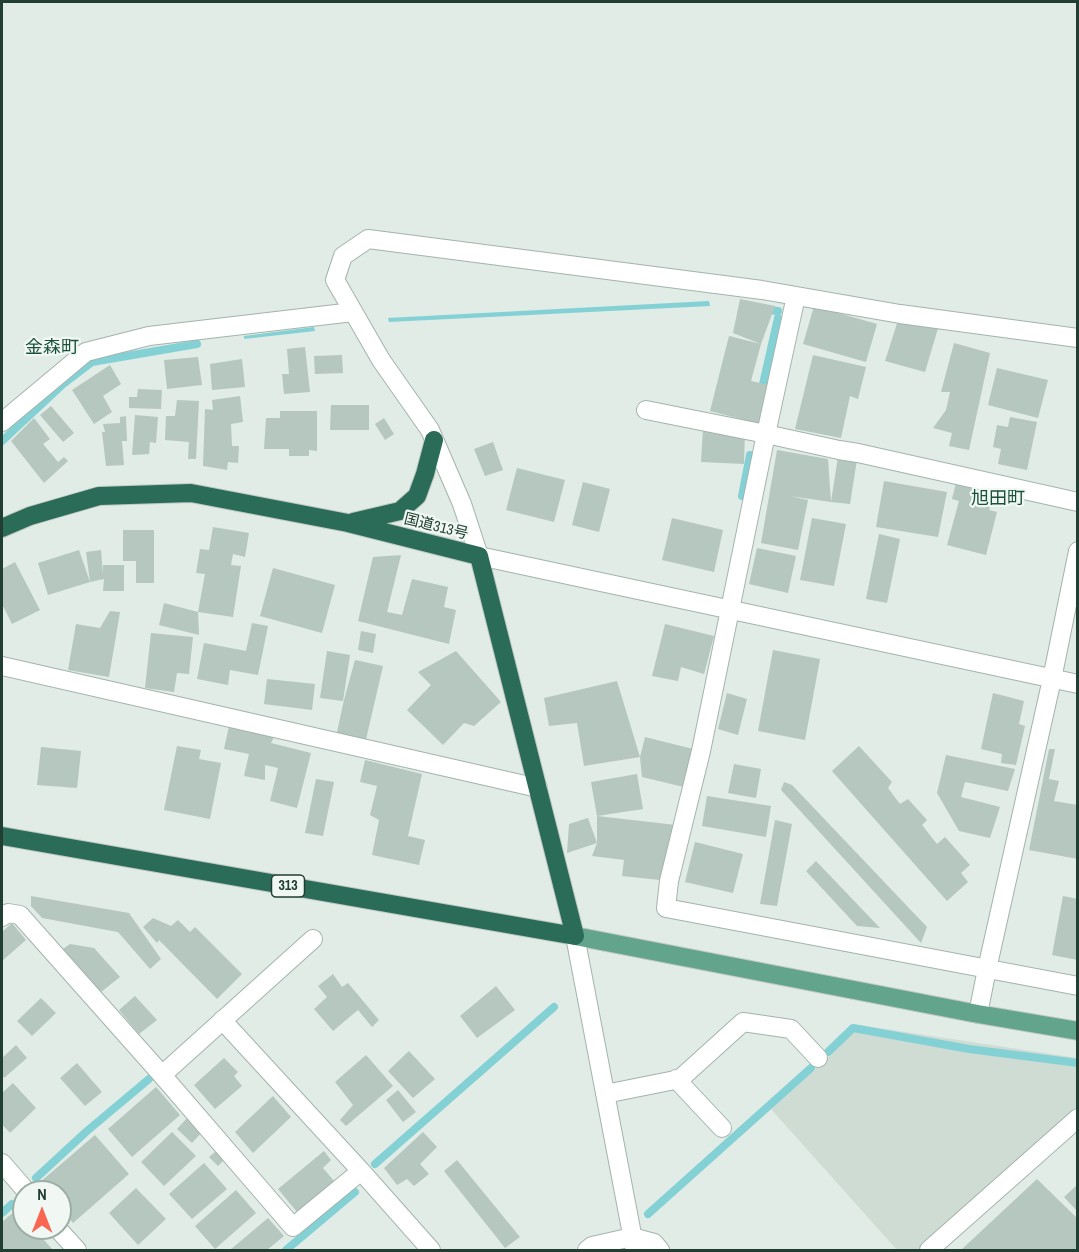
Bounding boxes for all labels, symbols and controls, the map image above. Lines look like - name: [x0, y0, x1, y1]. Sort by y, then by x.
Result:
- district label: 金森町: [25, 337, 79, 359]
- district label: 旭田町: [971, 488, 1025, 510]
- street label: 国道313号: [402, 510, 470, 544]
- road number: 313: [272, 875, 304, 897]
- north arrow: [12, 1180, 72, 1240]
- text: N: [37, 1183, 47, 1205]

